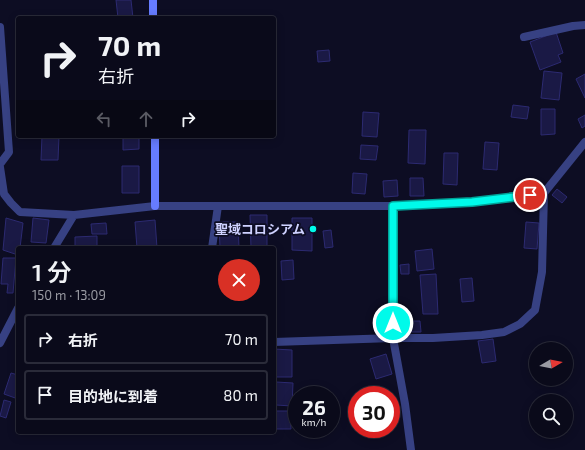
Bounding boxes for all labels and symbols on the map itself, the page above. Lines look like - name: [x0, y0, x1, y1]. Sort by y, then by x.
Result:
- pin: [513, 178, 547, 212]
- place label: 聖域コロシアム: [215, 221, 305, 237]
- marker: 聖域コロシアム: [308, 224, 318, 234]
- position arrow: [372, 302, 414, 344]
- north arrow: [529, 342, 573, 386]
- speed limit sign: 30: [348, 386, 400, 438]

